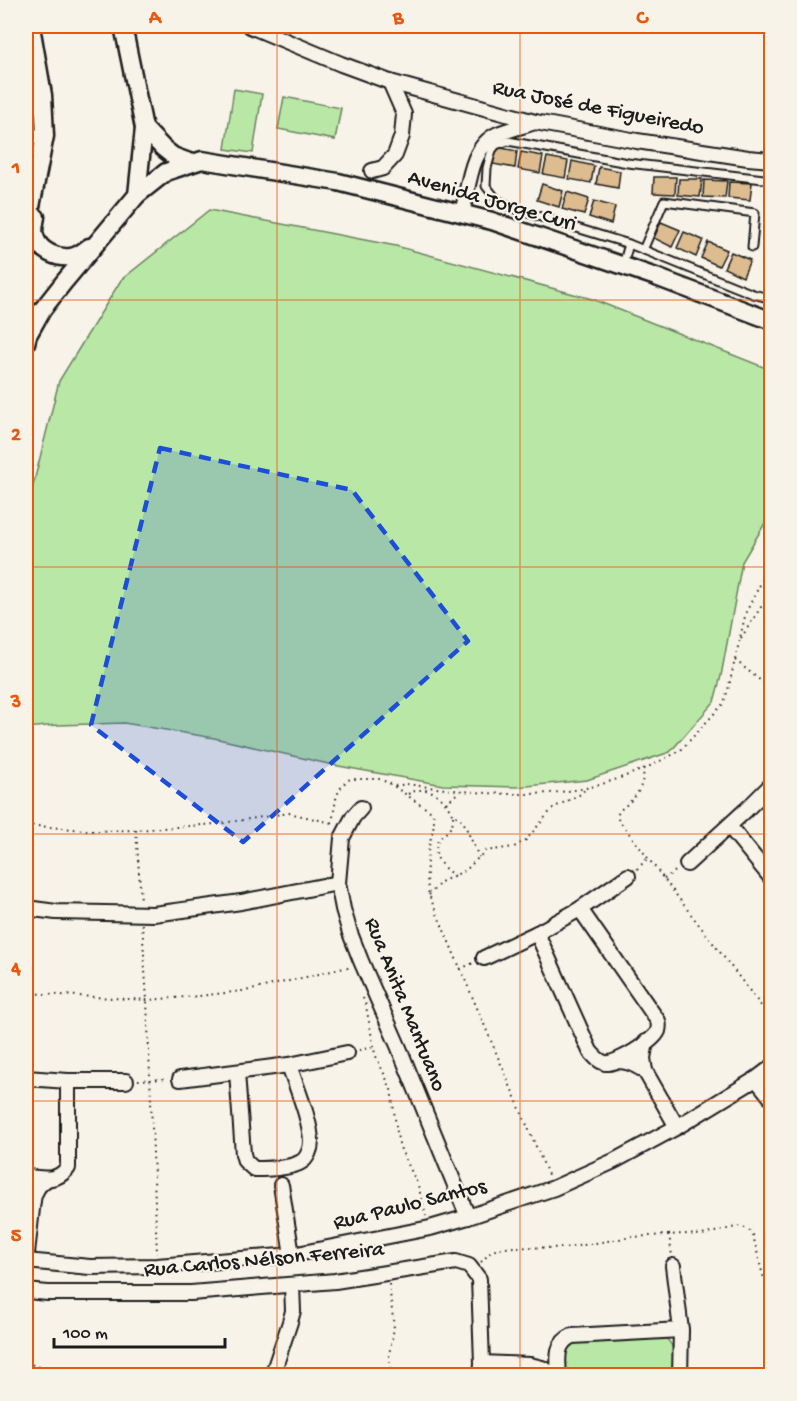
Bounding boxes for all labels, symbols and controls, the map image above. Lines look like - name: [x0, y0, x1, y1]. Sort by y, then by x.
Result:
- text: A: [148, 8, 163, 31]
- text: B: [392, 8, 404, 31]
- text: C: [636, 8, 650, 31]
- street label: Rua José de Figueiredo: [490, 76, 706, 142]
- text: 1: [11, 158, 20, 181]
- street label: Avenida Jorge Curi: [405, 165, 579, 239]
- text: 2: [11, 425, 21, 448]
- text: 3: [10, 692, 21, 715]
- street label: Rua Anita Mantuano: [357, 914, 451, 1096]
- text: 4: [10, 959, 21, 982]
- street label: Rua Paulo Santos: [331, 1174, 490, 1238]
- text: 5: [11, 1226, 22, 1249]
- street label: Rua Carlos Nélson Ferreira: [143, 1237, 386, 1284]
- scale bar: [54, 1311, 225, 1349]
- text: 100 m: [62, 1324, 108, 1345]

